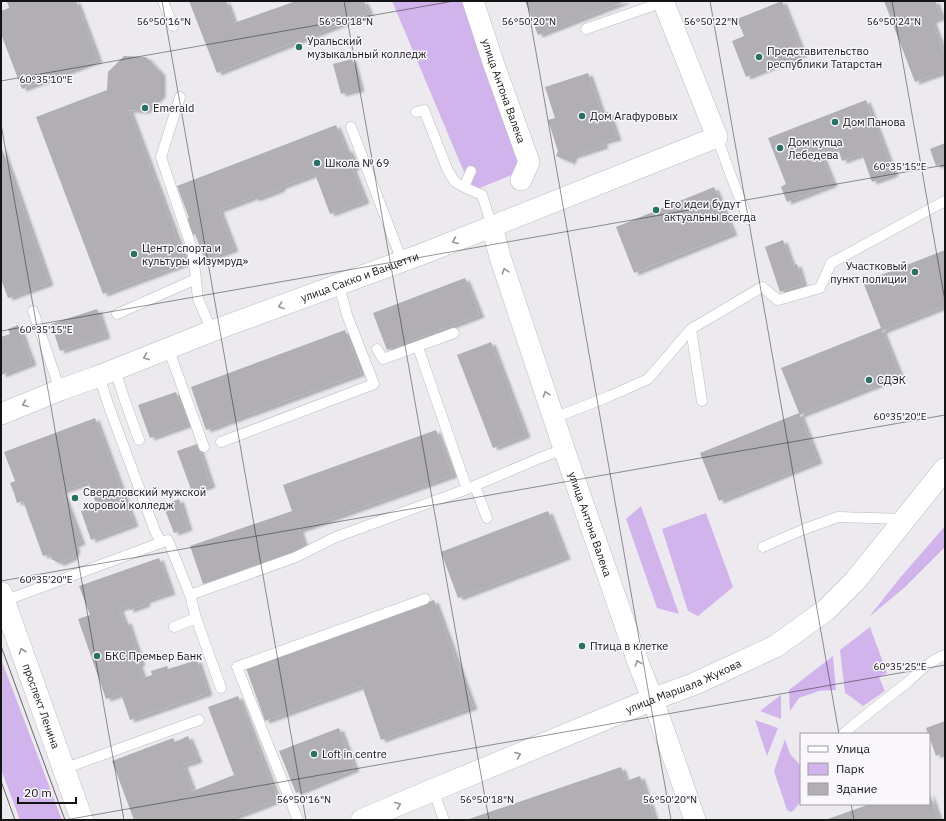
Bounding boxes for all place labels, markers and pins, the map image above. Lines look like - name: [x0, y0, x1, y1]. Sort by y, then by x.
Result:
- place label: Уральский музыкальный колледж: [307, 34, 427, 61]
- marker: Уральский музыкальный колледж: [294, 42, 304, 52]
- place label: Представительство республики Татарстан: [767, 44, 882, 71]
- marker: Представительство республики Татарстан: [754, 52, 764, 62]
- place label: Emerald: [153, 101, 194, 115]
- marker: Emerald: [140, 103, 150, 113]
- place label: Дом Агафуровых: [590, 109, 678, 123]
- marker: Дом Агафуровых: [577, 111, 587, 121]
- place label: Дом Панова: [843, 115, 906, 129]
- marker: Дом Панова: [830, 117, 840, 127]
- place label: Дом купца Лебедева: [788, 135, 843, 162]
- marker: Дом купца Лебедева: [775, 143, 785, 153]
- place label: Школа № 69: [325, 156, 389, 170]
- marker: Школа № 69: [312, 158, 322, 168]
- place label: Его идеи будут актуальны всегда: [664, 197, 756, 224]
- marker: Его идеи будут актуальны всегда: [651, 205, 661, 215]
- place label: Центр спорта и культуры «Изумруд»: [142, 241, 249, 268]
- marker: Центр спорта и культуры «Изумруд»: [129, 249, 139, 259]
- place label: Участковый пункт полиции: [830, 259, 907, 286]
- marker: Участковый пункт полиции: [910, 267, 920, 277]
- place label: СДЭК: [877, 373, 906, 387]
- marker: СДЭК: [864, 375, 874, 385]
- place label: Свердловский мужской хоровой колледж: [83, 485, 206, 512]
- marker: Свердловский мужской хоровой колледж: [70, 493, 80, 503]
- place label: Птица в клетке: [590, 639, 668, 653]
- marker: Птица в клетке: [577, 641, 587, 651]
- place label: БКС Премьер Банк: [105, 649, 202, 663]
- marker: БКС Премьер Банк: [92, 651, 102, 661]
- place label: Loft in centre: [322, 747, 387, 761]
- marker: Loft in centre: [309, 749, 319, 759]

